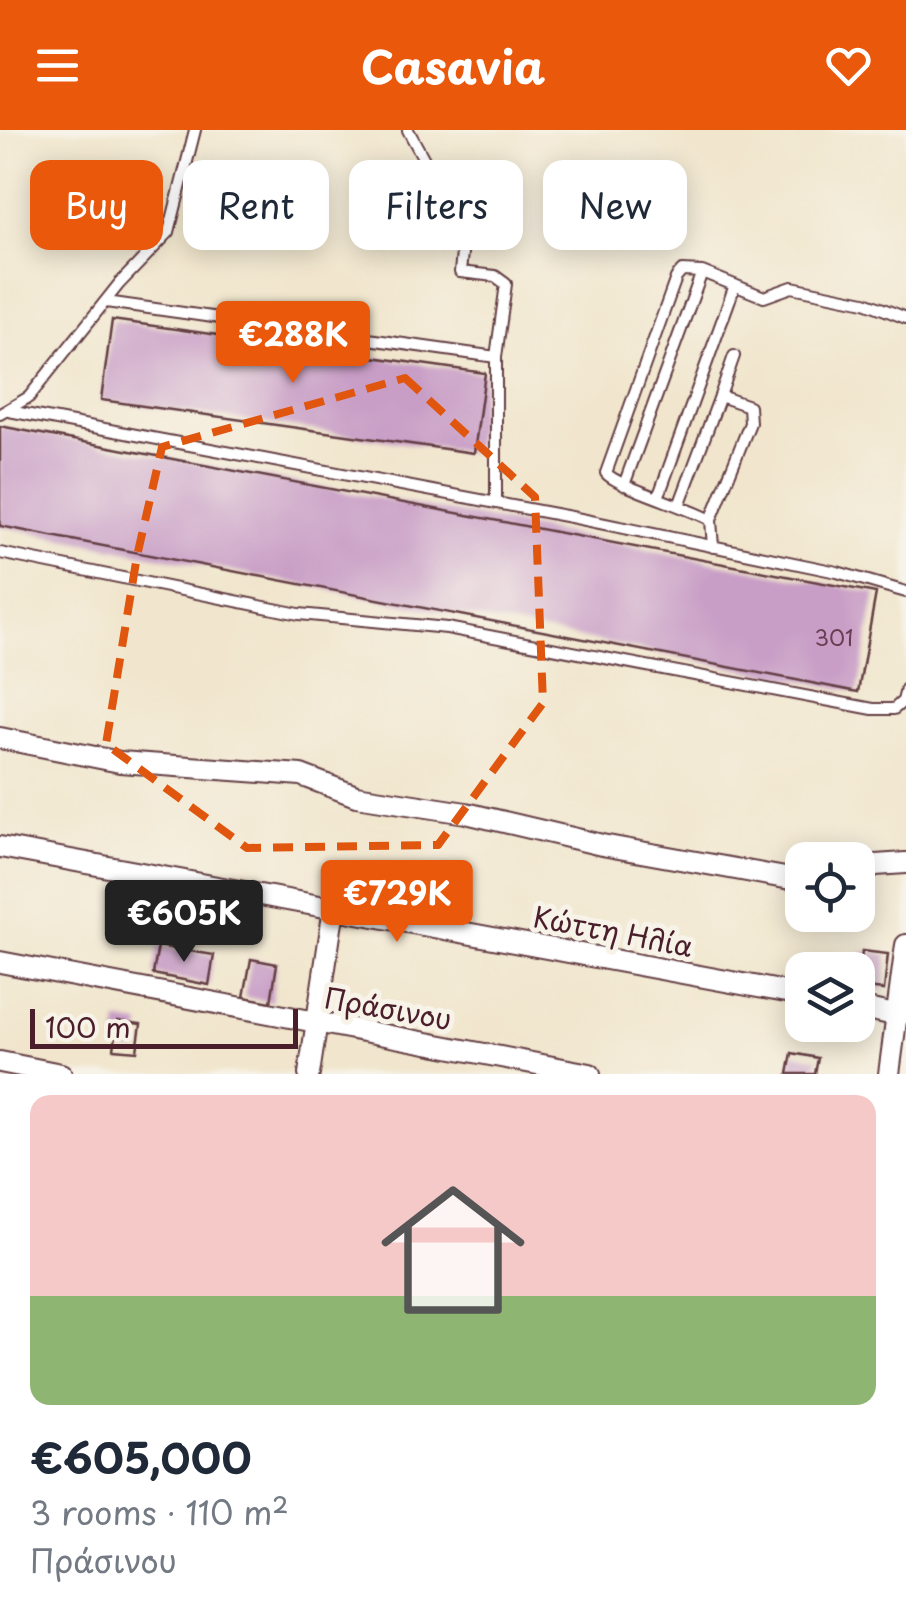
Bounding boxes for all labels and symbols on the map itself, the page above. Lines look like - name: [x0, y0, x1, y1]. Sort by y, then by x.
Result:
- pin: €288K: [223, 301, 363, 386]
- house number: 301: [815, 620, 853, 653]
- pin: €729K: [327, 860, 467, 945]
- pin: €605K: [114, 880, 254, 965]
- street label: Κώττη Ηλία: [530, 894, 697, 967]
- street label: Πράσινου: [321, 975, 455, 1040]
- scale bar: [30, 1004, 298, 1048]

